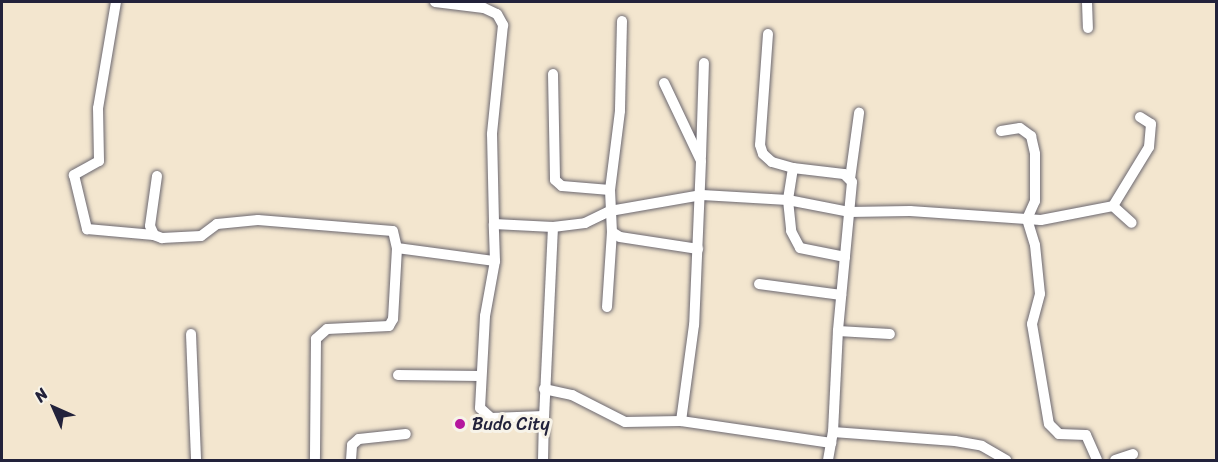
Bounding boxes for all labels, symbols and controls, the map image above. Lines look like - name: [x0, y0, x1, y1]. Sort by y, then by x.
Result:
- north arrow: [24, 378, 84, 438]
- text: N: [27, 381, 55, 409]
- place label: Budo City: [472, 413, 550, 435]
- marker: Budo City: [453, 417, 467, 431]

